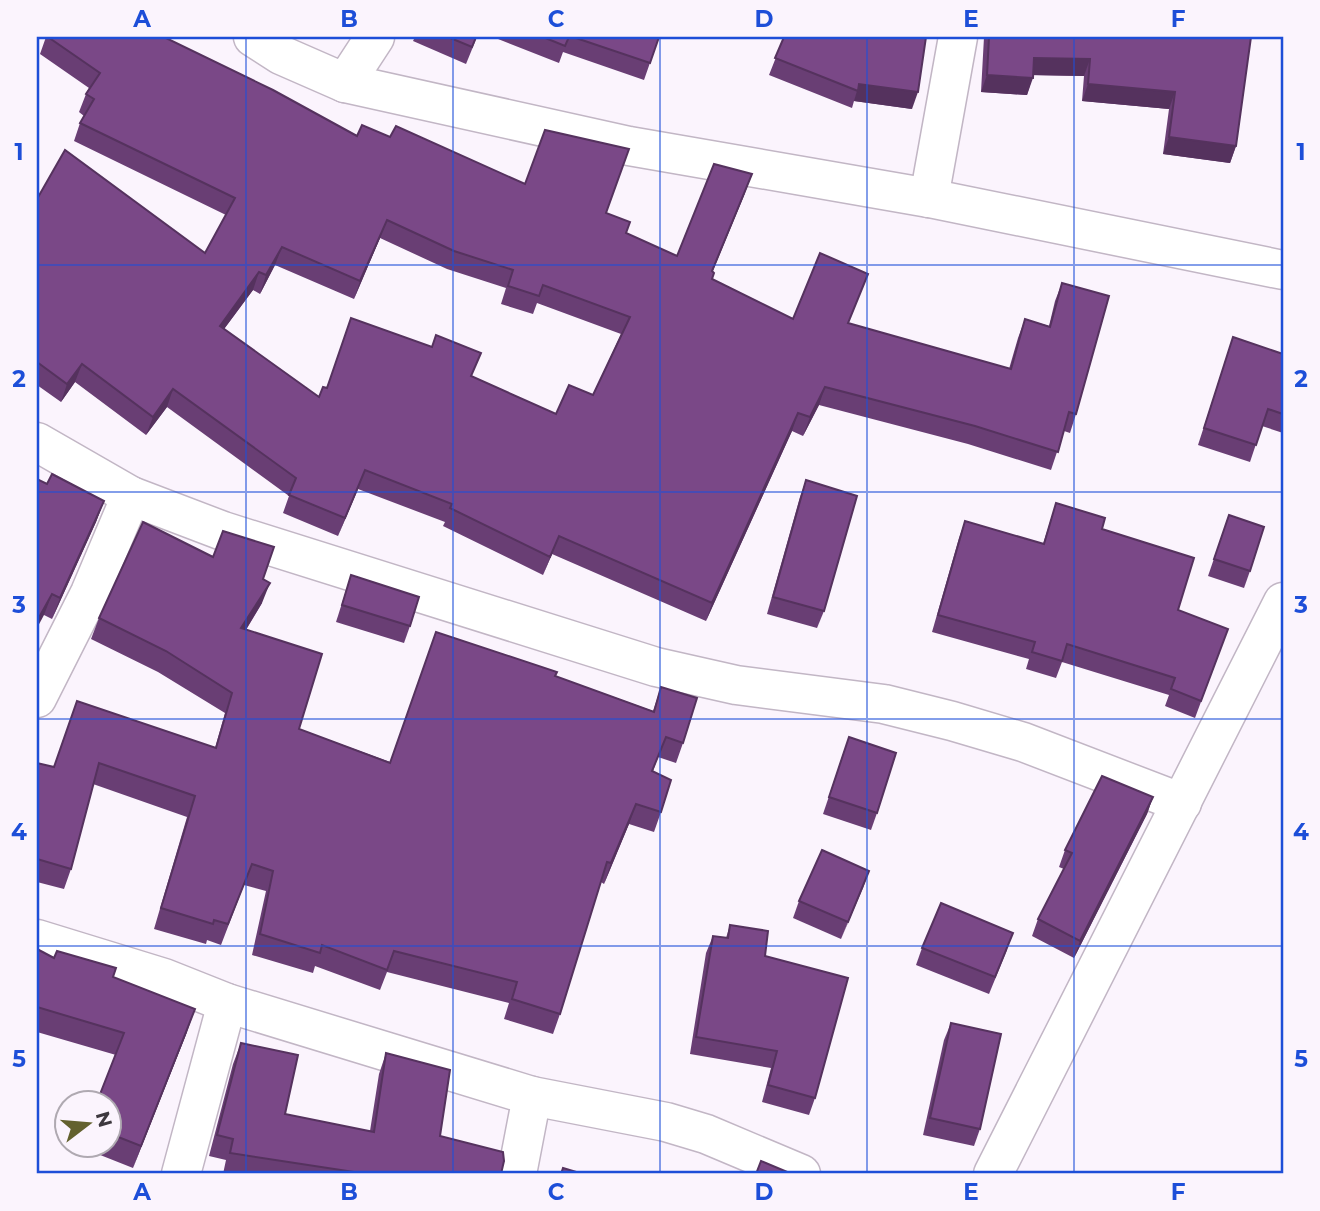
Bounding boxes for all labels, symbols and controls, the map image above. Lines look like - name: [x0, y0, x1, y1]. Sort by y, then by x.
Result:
- text: A: [132, 5, 151, 33]
- text: B: [340, 5, 358, 33]
- text: C: [548, 5, 565, 33]
- text: D: [755, 5, 774, 33]
- text: E: [963, 5, 979, 33]
- text: F: [1171, 5, 1186, 33]
- text: 1: [14, 138, 24, 166]
- text: 1: [1296, 138, 1306, 166]
- text: 2: [12, 365, 26, 393]
- text: 2: [1294, 365, 1308, 393]
- text: 3: [11, 591, 26, 619]
- text: 3: [1293, 591, 1308, 619]
- text: 4: [11, 818, 27, 846]
- text: 4: [1293, 818, 1309, 846]
- text: 5: [12, 1045, 26, 1073]
- text: 5: [1294, 1045, 1308, 1073]
- north arrow: [52, 1088, 122, 1158]
- text: N: [91, 1109, 117, 1130]
- text: A: [132, 1178, 151, 1206]
- text: B: [340, 1178, 358, 1206]
- text: C: [548, 1178, 565, 1206]
- text: D: [755, 1178, 774, 1206]
- text: E: [963, 1178, 979, 1206]
- text: F: [1171, 1178, 1186, 1206]

